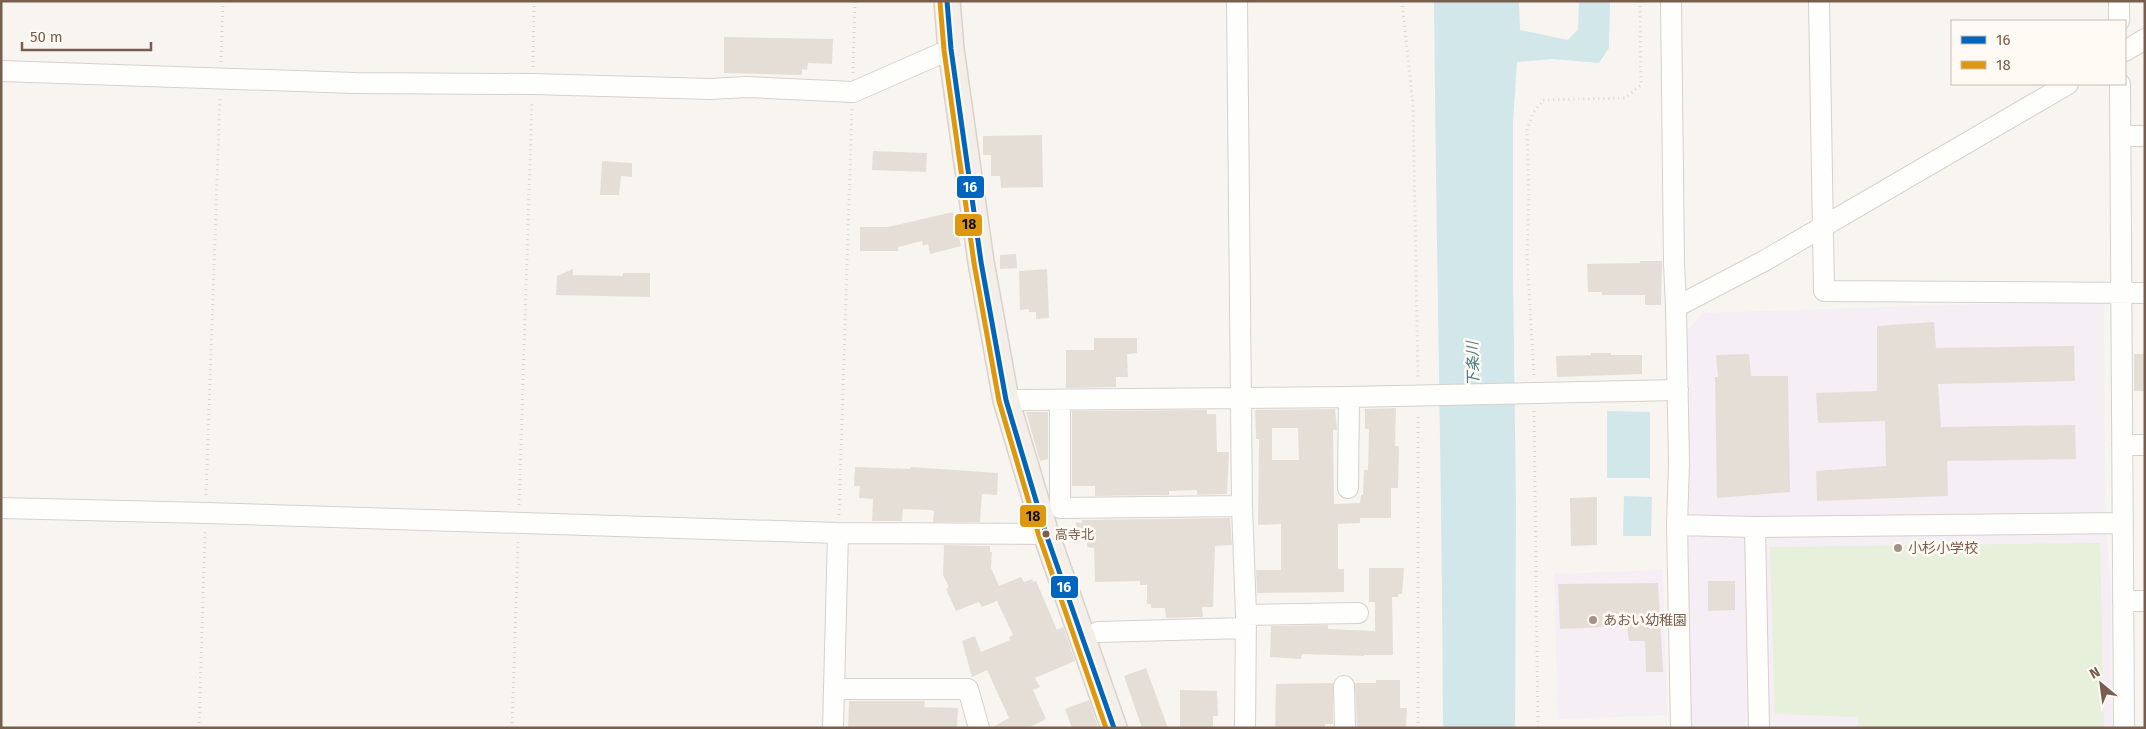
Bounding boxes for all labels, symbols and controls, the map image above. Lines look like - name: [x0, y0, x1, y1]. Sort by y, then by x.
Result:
- scale bar: [22, 20, 151, 52]
- legend: [1951, 20, 2126, 85]
- text: 50 m: [30, 28, 63, 46]
- text: 16: [1996, 31, 2011, 49]
- text: 18: [1996, 56, 2011, 74]
- line badge: 16: [956, 175, 985, 199]
- text: 16: [963, 179, 977, 196]
- line badge: 18: [954, 213, 983, 237]
- text: 18: [962, 216, 976, 233]
- water label: 下条川: [1464, 339, 1482, 387]
- line badge: 18: [1019, 504, 1047, 528]
- text: 18: [1026, 508, 1040, 525]
- place label: 高寺北: [1055, 527, 1094, 542]
- marker: 高寺北: [1041, 529, 1051, 539]
- place label: 小杉小学校: [1908, 540, 1978, 557]
- marker: 小杉小学校: [1892, 542, 1904, 554]
- line badge: 16: [1050, 575, 1079, 599]
- text: 16: [1057, 579, 1071, 596]
- place label: あおい幼稚園: [1603, 612, 1687, 629]
- marker: あおい幼稚園: [1587, 614, 1599, 626]
- north arrow: [2076, 659, 2126, 709]
- text: N: [2087, 663, 2103, 683]

